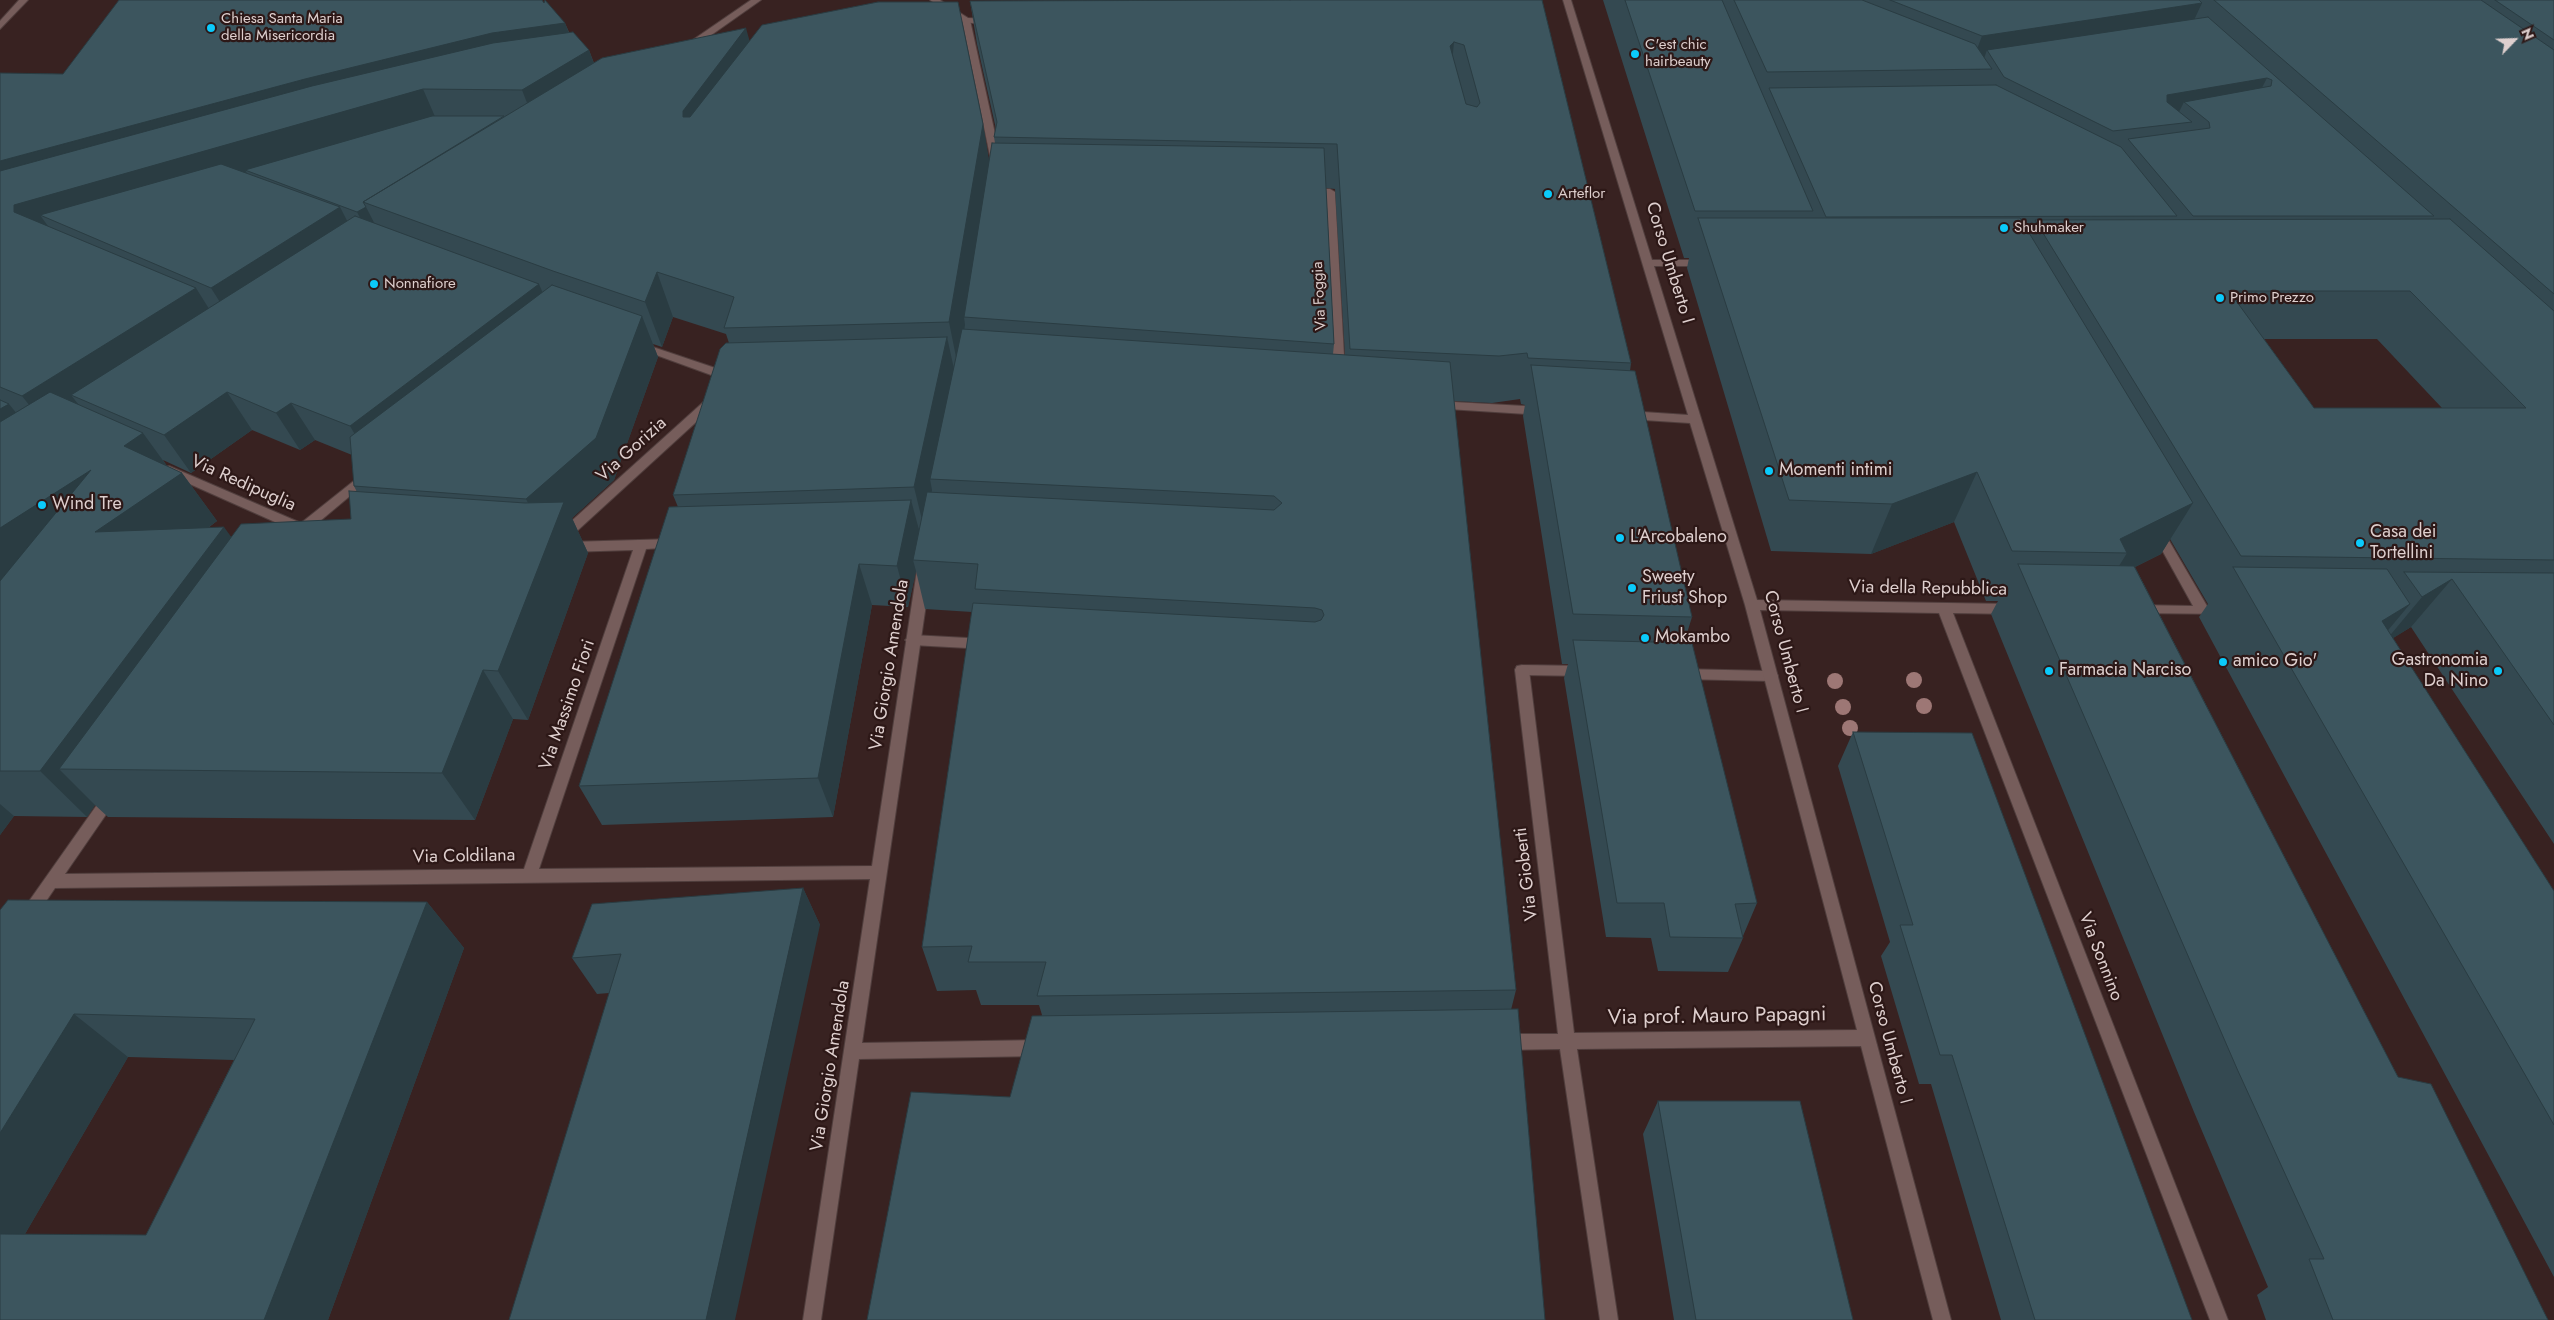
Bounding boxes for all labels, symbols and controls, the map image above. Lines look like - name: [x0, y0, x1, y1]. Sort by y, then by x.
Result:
- place label: Chiesa Santa Maria della Misericordia: [221, 10, 343, 45]
- north arrow: [2489, 15, 2539, 65]
- marker: Chiesa Santa Maria della Misericordia: [205, 22, 217, 34]
- text: N: [2516, 25, 2539, 43]
- place label: C'est chic hairbeauty: [1645, 36, 1711, 71]
- marker: C'est chic hairbeauty: [1629, 48, 1641, 60]
- place label: Arteflor: [1558, 185, 1605, 203]
- marker: Arteflor: [1542, 188, 1554, 200]
- street label: Corso Umberto I: [1640, 200, 1698, 326]
- place label: Shuhmaker: [2014, 219, 2084, 237]
- marker: Shuhmaker: [1998, 222, 2010, 234]
- street label: Via Foggia: [1309, 261, 1331, 331]
- place label: Nonnafiore: [384, 275, 456, 293]
- marker: Nonnafiore: [368, 278, 380, 290]
- place label: Primo Prezzo: [2230, 289, 2314, 307]
- marker: Primo Prezzo: [2214, 292, 2226, 304]
- street label: Via Gorizia: [592, 413, 672, 487]
- street label: Via Redipuglia: [187, 451, 299, 517]
- place label: Momenti intimi: [1779, 460, 1892, 482]
- marker: Momenti intimi: [1763, 465, 1775, 477]
- place label: Wind Tre: [52, 494, 122, 516]
- marker: Wind Tre: [36, 499, 48, 511]
- place label: Casa dei Tortellini: [2370, 522, 2437, 564]
- place label: L'Arcobaleno: [1630, 527, 1727, 549]
- marker: L'Arcobaleno: [1614, 532, 1626, 544]
- marker: Casa dei Tortellini: [2354, 537, 2366, 549]
- place label: Sweety Friust Shop: [1642, 567, 1727, 610]
- street label: Via della Repubblica: [1849, 577, 2007, 601]
- street label: Via Giorgio Amendola: [866, 578, 914, 752]
- marker: Sweety Friust Shop: [1626, 582, 1638, 594]
- street label: Corso Umberto I: [1758, 588, 1812, 716]
- place label: Mokambo: [1655, 627, 1730, 649]
- marker: Mokambo: [1639, 632, 1651, 644]
- street label: Via Massimo Fiori: [536, 637, 600, 773]
- place label: Gastronomia Da Nino: [2391, 650, 2488, 692]
- place label: amico Gio': [2233, 651, 2317, 673]
- marker: amico Gio': [2217, 656, 2229, 668]
- place label: Farmacia Narciso: [2059, 660, 2191, 682]
- marker: Farmacia Narciso: [2043, 665, 2055, 677]
- marker: Gastronomia Da Nino: [2492, 665, 2504, 677]
- street label: Via Gioberti: [1511, 826, 1543, 922]
- street label: Via Coldilana: [412, 845, 516, 869]
- street label: Via Sonnino: [2073, 910, 2127, 1004]
- street label: Via Giorgio Amendola: [807, 979, 855, 1153]
- street label: Corso Umberto I: [1862, 979, 1916, 1107]
- street label: Via prof. Mauro Papagni: [1607, 1002, 1827, 1032]

